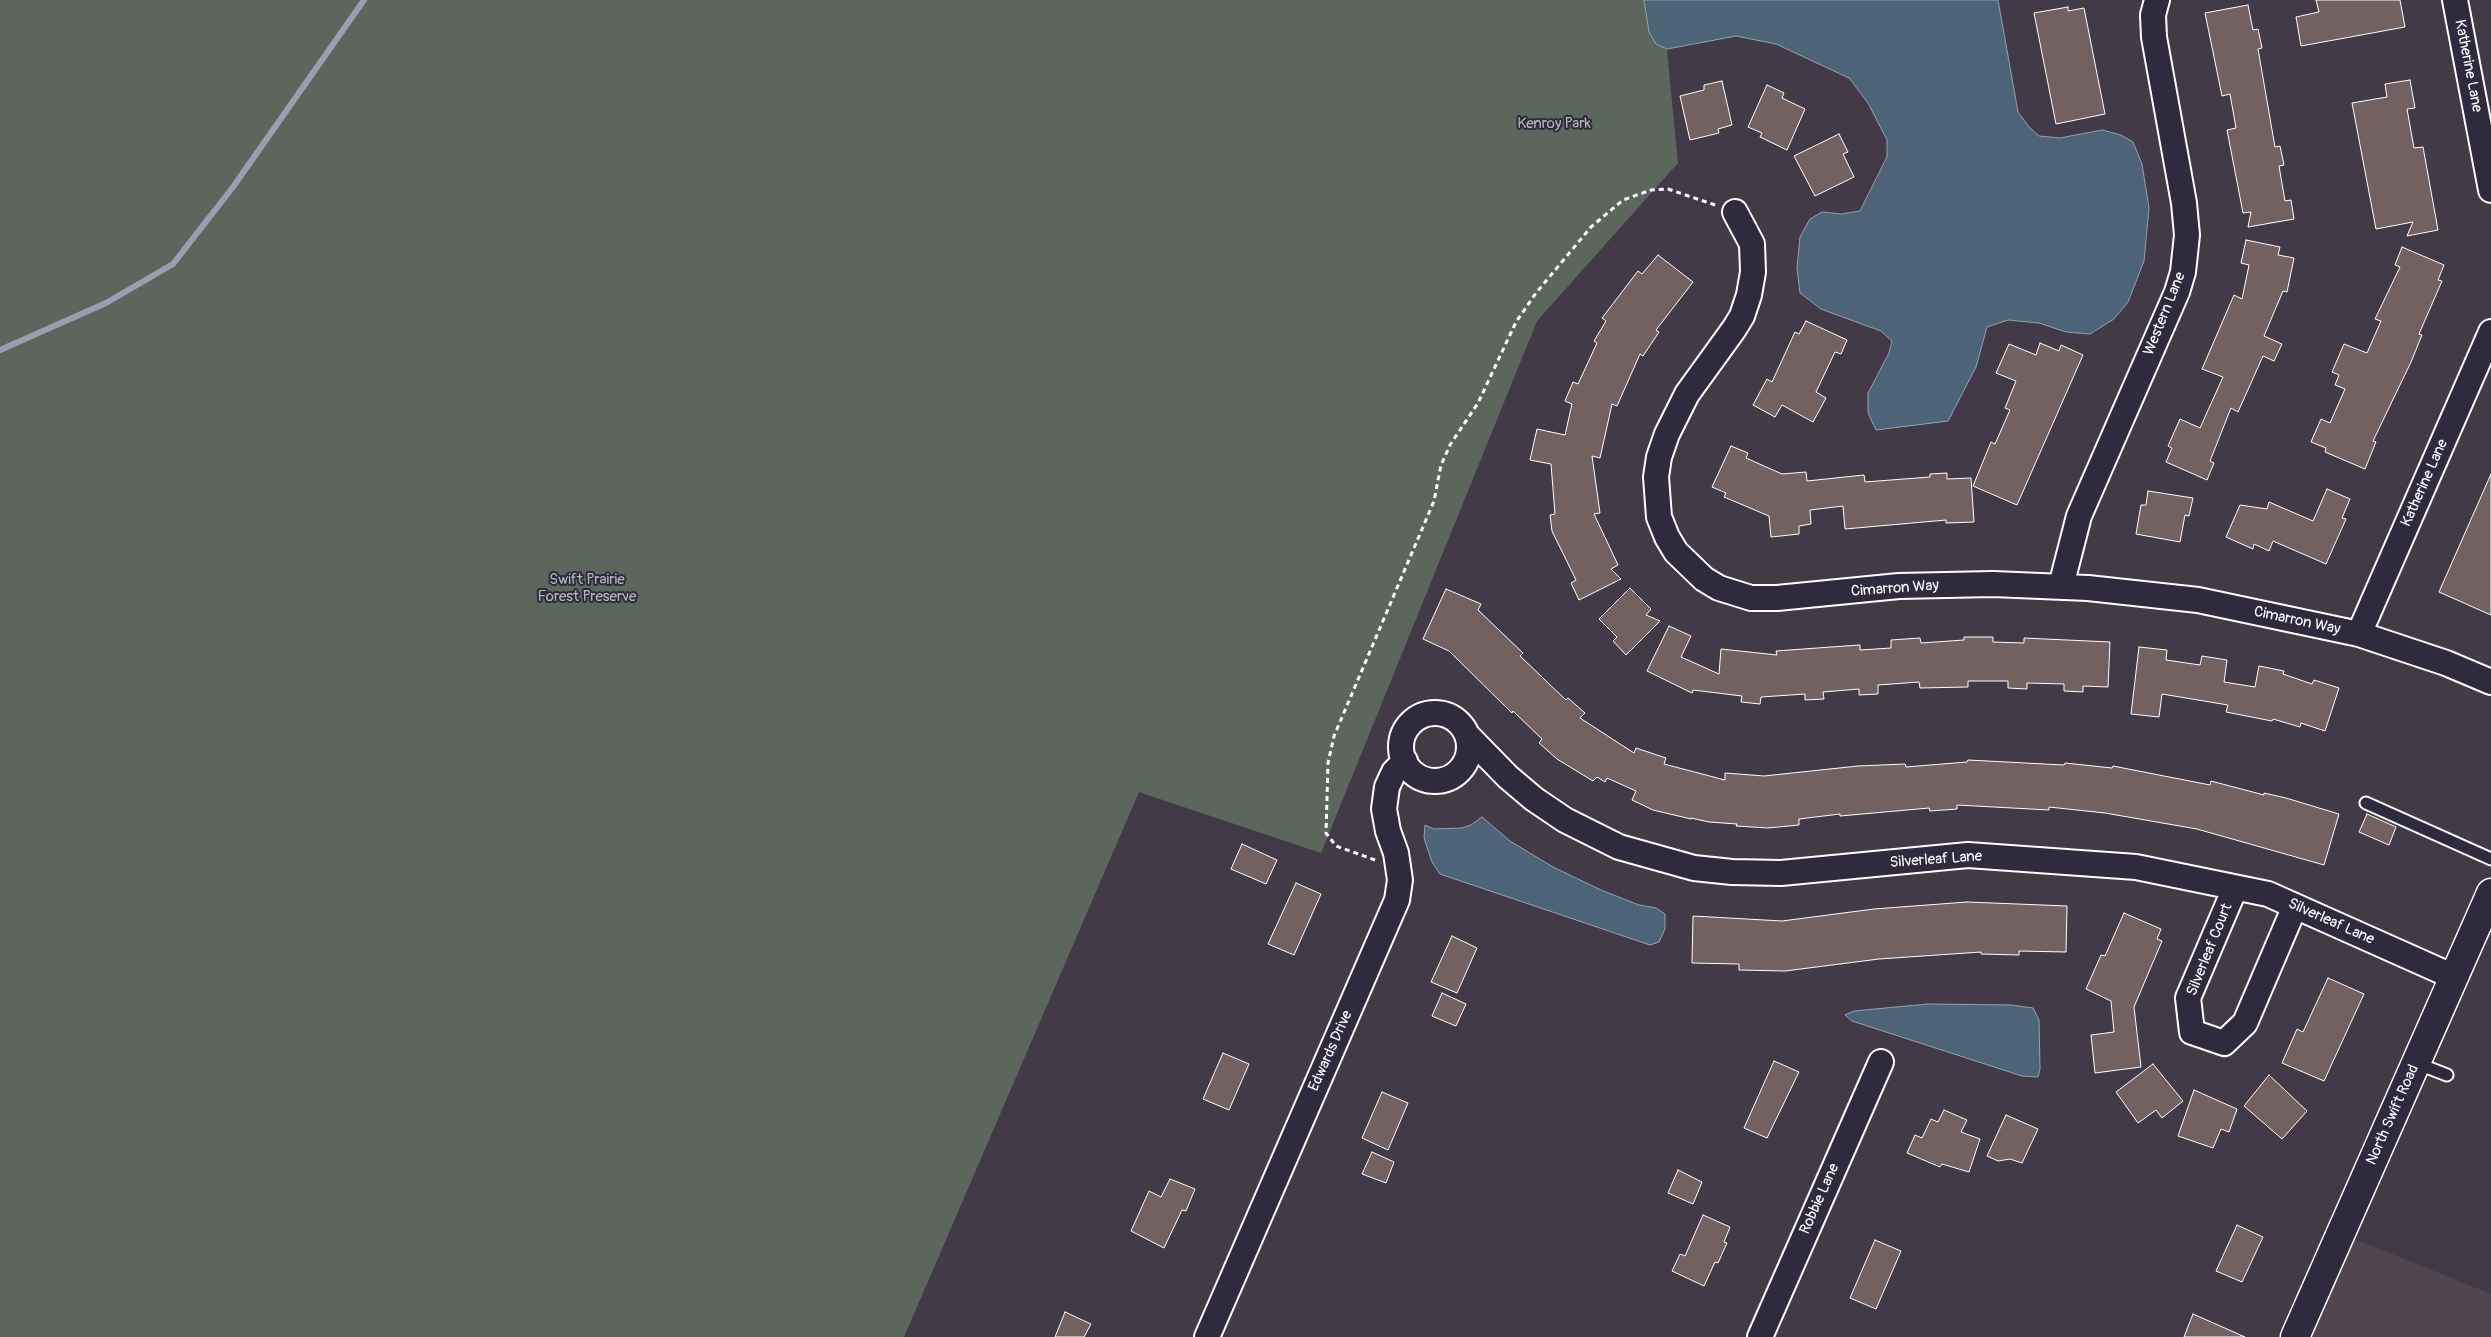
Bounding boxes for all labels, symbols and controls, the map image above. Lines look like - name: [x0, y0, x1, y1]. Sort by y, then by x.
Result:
- street label: Katherine Lane: [2450, 18, 2486, 114]
- park label: Kenroy Park: [1517, 115, 1591, 133]
- street label: Western Lane: [2140, 270, 2190, 358]
- street label: Katherine Lane: [2398, 436, 2452, 530]
- park label: Swift Prairie Forest Preserve: [538, 571, 636, 606]
- street label: Cimarron Way: [1850, 577, 1940, 601]
- street label: Cimarron Way: [2252, 603, 2342, 639]
- street label: Silverleaf Lane: [1889, 848, 1983, 872]
- street label: Silverleaf Lane: [2285, 895, 2377, 949]
- street label: Silverleaf Court: [2183, 901, 2237, 999]
- street label: Edwards Drive: [1305, 1008, 1357, 1094]
- street label: North Swift Road: [2363, 1062, 2423, 1168]
- street label: Robbie Lane: [1796, 1161, 1844, 1237]

